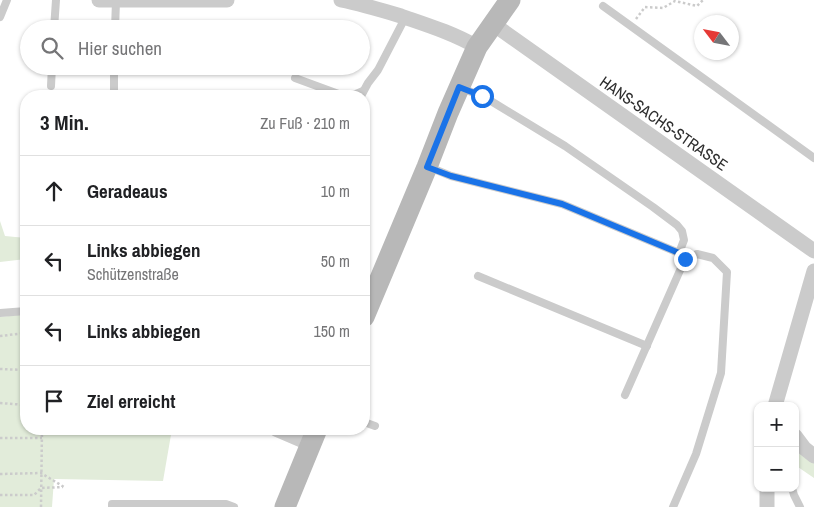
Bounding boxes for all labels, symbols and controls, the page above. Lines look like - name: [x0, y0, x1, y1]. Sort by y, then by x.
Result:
- north arrow: [694, 15, 739, 60]
- search box: [20, 20, 370, 75]
- icon: search: [38, 34, 66, 62]
- text: Hier suchen: [78, 35, 162, 61]
- street label: HANS-SACHS-STRASSE: [596, 71, 732, 175]
- route start: [471, 85, 494, 108]
- text: 3 Min.: [40, 108, 89, 137]
- text: Zu Fuß · 210 m: [260, 112, 350, 134]
- icon: ahead: [40, 177, 68, 205]
- text: Geradeaus: [87, 178, 168, 204]
- text: 10 m: [321, 180, 350, 202]
- text: Links abbiegen: [87, 237, 200, 263]
- icon: left: [40, 247, 68, 275]
- route end: [674, 248, 697, 271]
- text: 50 m: [321, 250, 350, 272]
- text: Schützenstraße: [87, 263, 179, 285]
- icon: left: [40, 317, 68, 345]
- text: Links abbiegen: [87, 318, 200, 344]
- text: 150 m: [314, 320, 350, 342]
- icon: arrive: [40, 387, 68, 415]
- text: Ziel erreicht: [87, 388, 175, 414]
- map controls: [754, 402, 799, 492]
- button: +: [754, 402, 799, 447]
- button: −: [754, 447, 799, 492]

